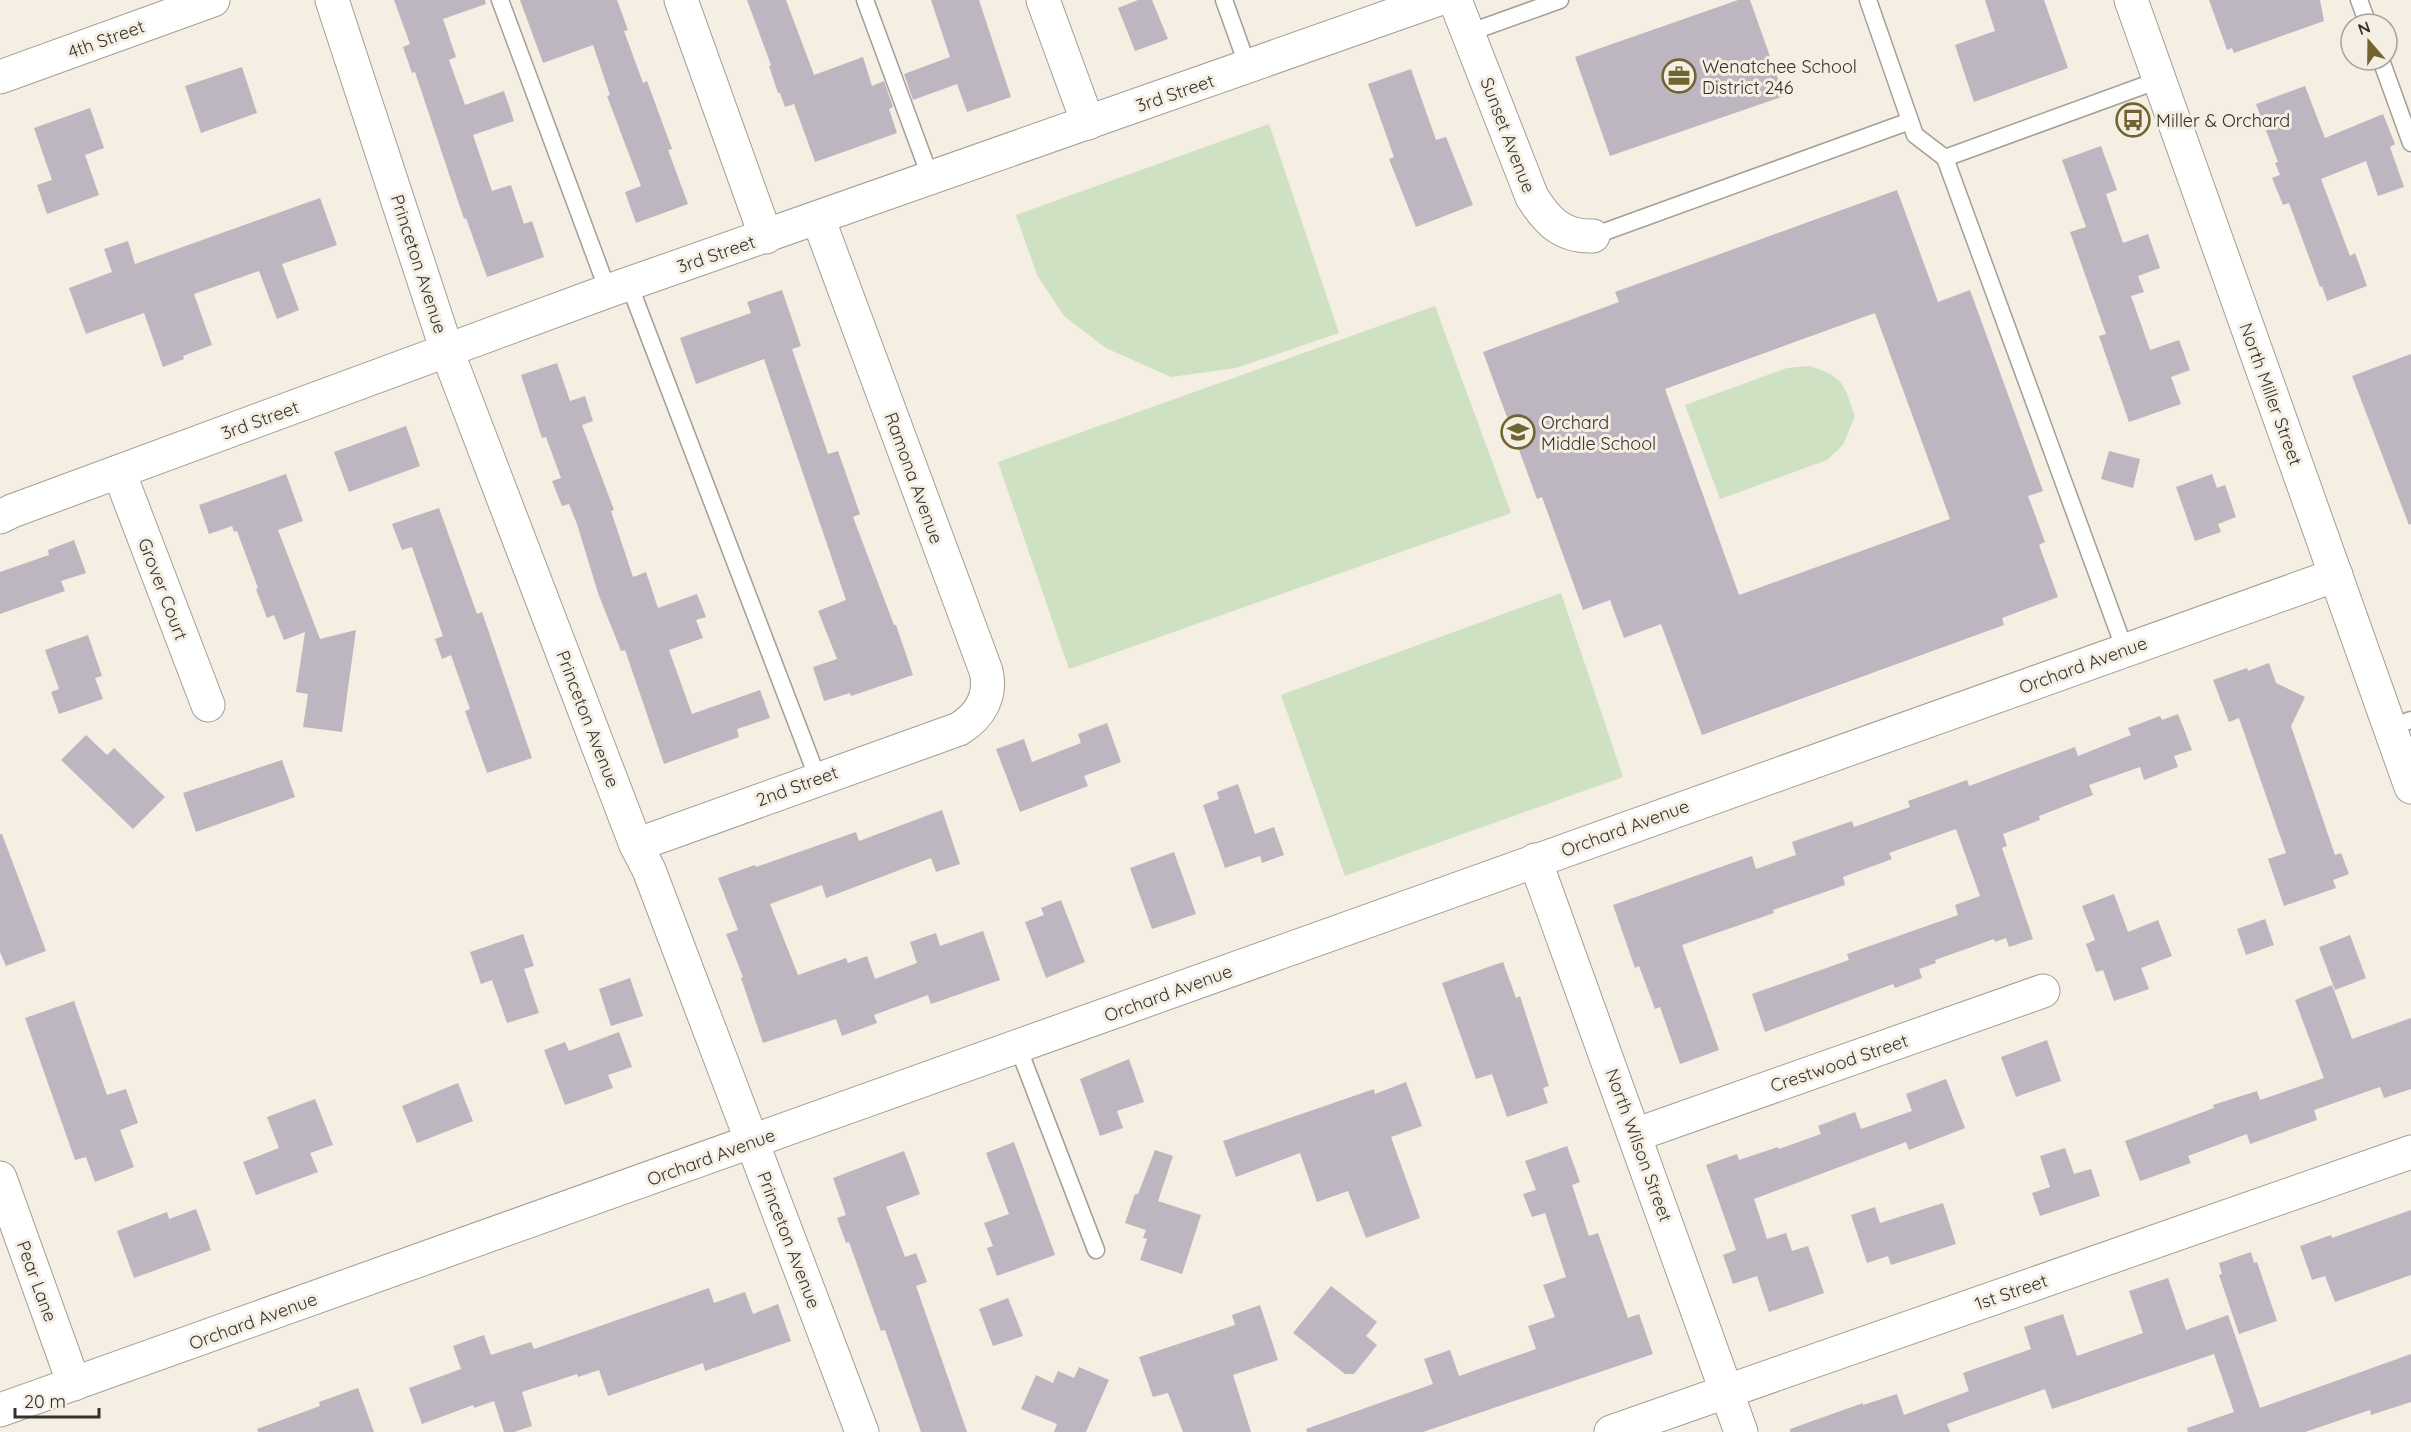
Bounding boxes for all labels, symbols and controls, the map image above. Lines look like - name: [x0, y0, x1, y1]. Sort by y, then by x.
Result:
- north arrow: [2339, 12, 2399, 72]
- street label: 4th Street: [65, 15, 147, 63]
- text: N: [2355, 16, 2373, 39]
- place label: Wenatchee School District 246: [1702, 55, 1857, 99]
- office icon: Wenatchee School District 246: [1661, 58, 1697, 94]
- street label: 3rd Street: [1133, 69, 1217, 117]
- street label: Sunset Avenue: [1475, 74, 1541, 196]
- bus stop icon: Miller & Orchard: [2115, 102, 2151, 138]
- place label: Miller & Orchard: [2156, 109, 2290, 132]
- street label: Princeton Avenue: [386, 191, 452, 337]
- street label: 3rd Street: [674, 230, 758, 278]
- street label: North Miller Street: [2235, 319, 2307, 469]
- street label: 3rd Street: [218, 395, 302, 445]
- street label: Ramona Avenue: [880, 409, 948, 547]
- place label: Orchard Middle School: [1541, 411, 1656, 455]
- school or university icon: Orchard Middle School: [1500, 414, 1536, 450]
- street label: Grover Court: [133, 535, 193, 643]
- street label: Orchard Avenue: [2016, 631, 2150, 699]
- street label: Princeton Avenue: [551, 647, 625, 791]
- street label: 2nd Street: [753, 761, 841, 811]
- street label: Orchard Avenue: [1558, 794, 1692, 862]
- street label: Orchard Avenue: [1101, 959, 1235, 1027]
- street label: Crestwood Street: [1767, 1029, 1911, 1097]
- street label: North Wilson Street: [1601, 1065, 1677, 1225]
- street label: Orchard Avenue: [644, 1123, 778, 1191]
- street label: Princeton Avenue: [752, 1168, 826, 1312]
- street label: Pear Lane: [12, 1237, 62, 1325]
- street label: 1st Street: [1972, 1269, 2050, 1315]
- street label: Orchard Avenue: [186, 1287, 320, 1355]
- scale bar: [15, 1381, 99, 1419]
- text: 20 m: [24, 1390, 66, 1413]

